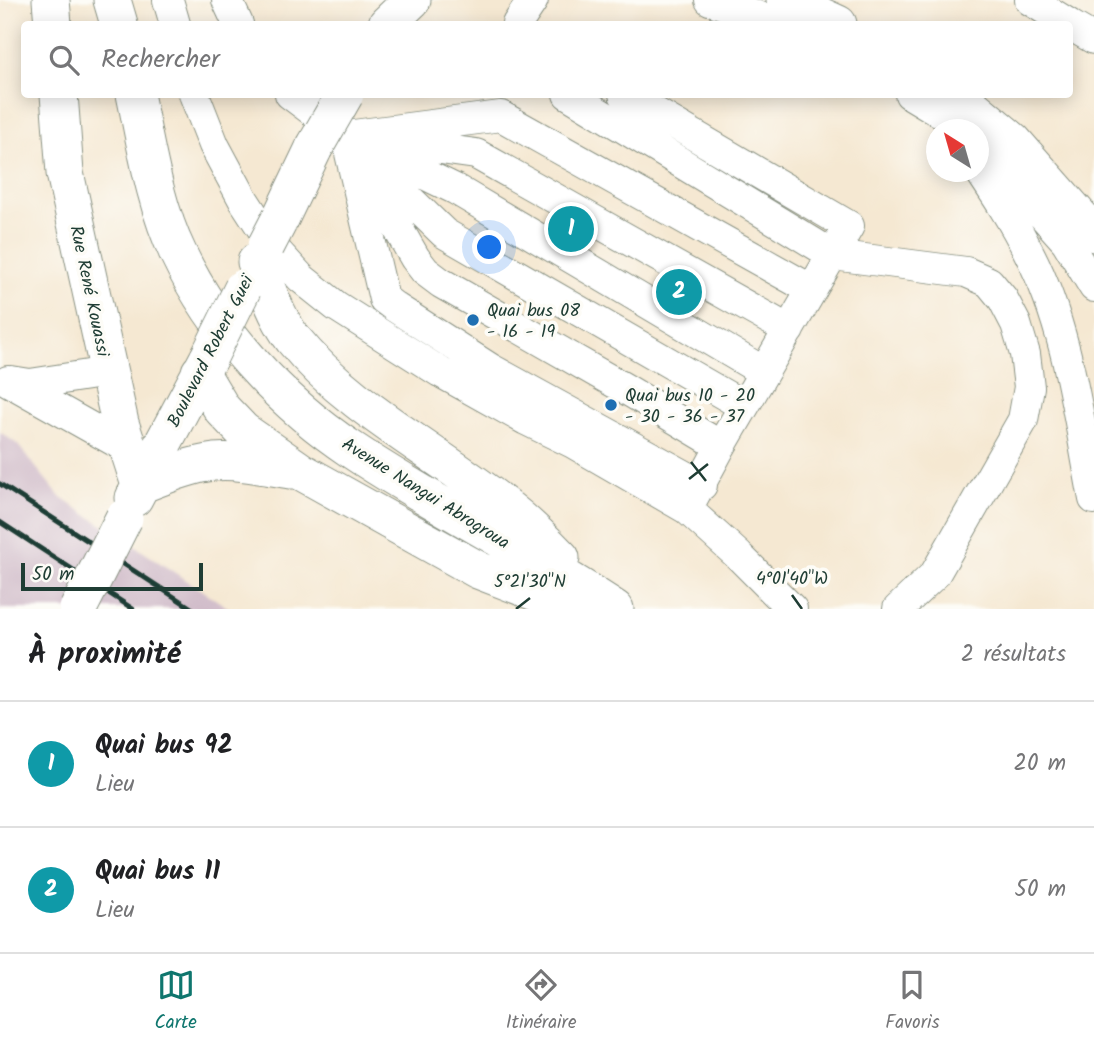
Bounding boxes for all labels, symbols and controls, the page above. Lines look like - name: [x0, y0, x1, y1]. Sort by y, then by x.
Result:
- search box: [21, 21, 1073, 98]
- text: Rechercher: [101, 39, 220, 81]
- icon: search: [45, 41, 83, 79]
- north arrow: [926, 119, 989, 182]
- pin: 1: [548, 203, 594, 255]
- street label: Rue René Kouassi: [60, 223, 117, 360]
- your location: [472, 230, 506, 264]
- pin: 2: [656, 266, 702, 318]
- street label: Boulevard Robert Gueï: [160, 269, 263, 433]
- place label: Quai bus 08 - 16 - 19: [487, 297, 580, 347]
- marker: Quai bus 08 - 16 - 19: [465, 312, 481, 328]
- place label: Quai bus 10 - 20 - 30 - 36 - 37: [625, 382, 755, 432]
- marker: Quai bus 10 - 20 - 30 - 36 - 37: [603, 397, 619, 413]
- street label: Avenue Nangui Abrogroua: [336, 431, 515, 558]
- scale bar: [21, 560, 203, 592]
- text: 50 m: [32, 560, 74, 590]
- text: 4°01'40"W: [756, 565, 828, 594]
- text: 5°21'30"N: [494, 568, 566, 597]
- text: À proximité: [28, 631, 181, 679]
- text: 2 résultats: [961, 637, 1066, 673]
- text: Quai bus 92: [95, 725, 233, 767]
- text: 1: [48, 746, 54, 782]
- text: 20 m: [1014, 746, 1066, 782]
- text: Lieu: [95, 767, 134, 803]
- text: Quai bus 11: [95, 851, 220, 893]
- text: 2: [44, 872, 58, 908]
- text: 50 m: [1015, 872, 1066, 908]
- text: Lieu: [95, 893, 134, 929]
- tab: Carte: [154, 966, 197, 1038]
- tab: Itinéraire: [506, 966, 576, 1038]
- tab: Favoris: [885, 966, 940, 1038]

